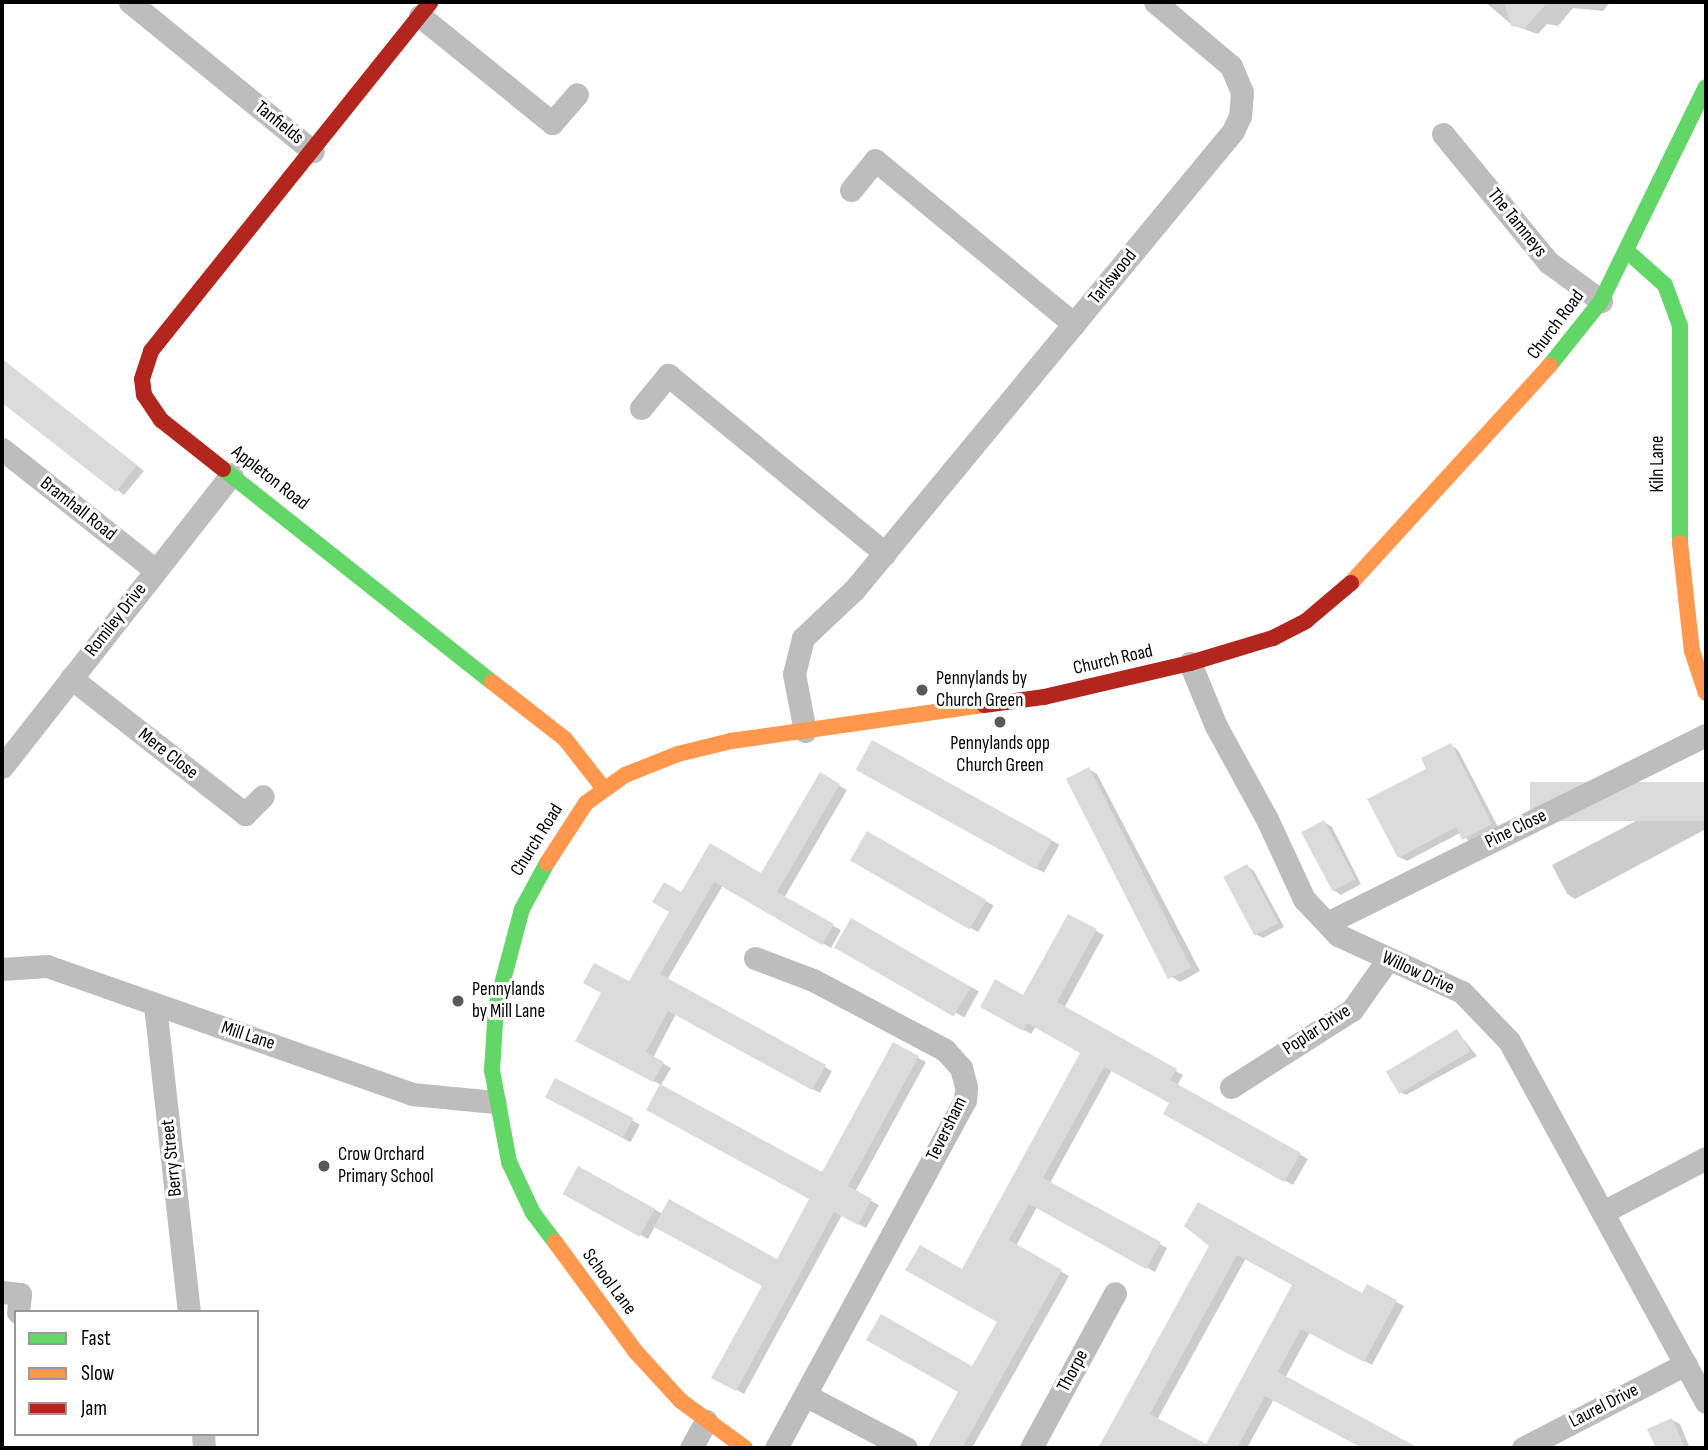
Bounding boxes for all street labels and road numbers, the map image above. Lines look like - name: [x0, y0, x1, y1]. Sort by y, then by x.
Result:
- street label: Tanfields: [250, 96, 308, 150]
- street label: The Tamneys: [1482, 184, 1552, 262]
- street label: Tarlswood: [1084, 245, 1142, 309]
- street label: Church Road: [1523, 286, 1589, 364]
- street label: Kiln Lane: [1647, 436, 1669, 492]
- street label: Appleton Road: [227, 441, 313, 515]
- street label: Bramhall Road: [35, 472, 121, 546]
- street label: Romiley Drive: [80, 579, 152, 661]
- street label: Church Road: [1071, 640, 1155, 680]
- street label: Mere Close: [133, 724, 203, 784]
- street label: Church Road: [506, 800, 568, 880]
- street label: Pine Close: [1482, 804, 1550, 854]
- street label: Willow Drive: [1378, 946, 1458, 1000]
- street label: Poplar Drive: [1279, 1000, 1355, 1060]
- street label: Mill Lane: [218, 1017, 278, 1055]
- street label: Teversham: [922, 1093, 972, 1165]
- street label: Berry Street: [157, 1118, 187, 1198]
- street label: School Lane: [577, 1245, 641, 1319]
- street label: Thorpe: [1052, 1346, 1094, 1396]
- street label: Laurel Drive: [1565, 1379, 1643, 1433]

